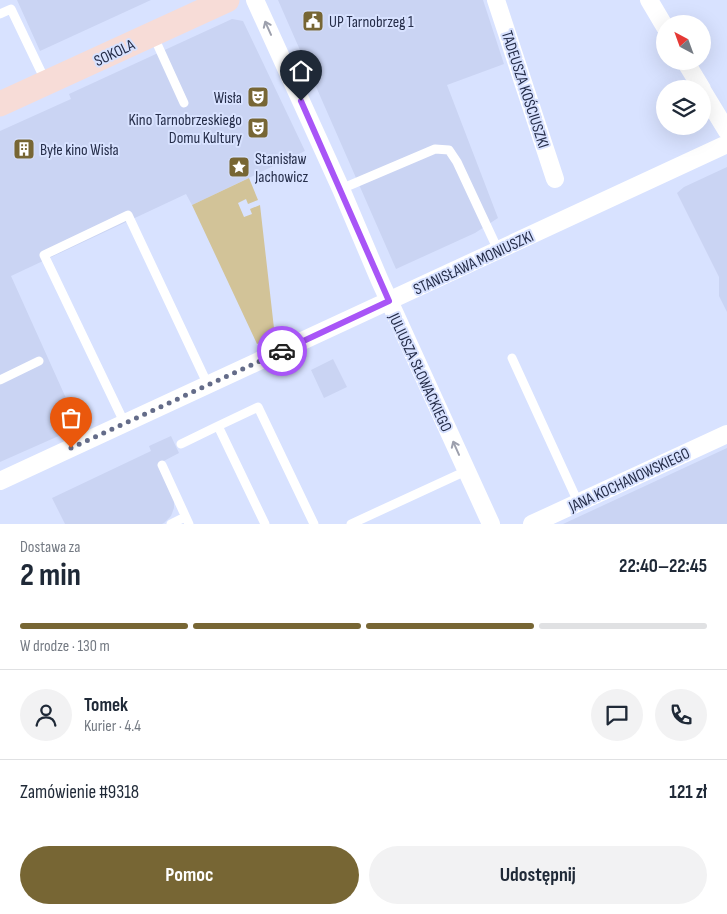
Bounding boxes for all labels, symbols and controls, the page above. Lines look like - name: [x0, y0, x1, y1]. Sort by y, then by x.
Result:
- public building icon: UP Tarnobrzeg 1: [301, 9, 325, 33]
- place label: UP Tarnobrzeg 1: [329, 13, 414, 32]
- north arrow: [656, 15, 711, 70]
- map controls: [656, 15, 711, 135]
- one-way arrow: [262, 21, 272, 36]
- street label: TADEUSZA KOŚCIUSZKI: [497, 28, 553, 151]
- street label: SOKOLA: [91, 36, 138, 71]
- pin: [280, 50, 322, 101]
- icon: home: [287, 57, 315, 85]
- button: layers: [656, 80, 711, 135]
- theatre icon: Wisła: [246, 85, 270, 109]
- place label: Wisła: [214, 89, 242, 108]
- place label: Kino Tarnobrzeskiego Domu Kultury: [129, 111, 242, 148]
- theatre icon: Kino Tarnobrzeskiego Domu Kultury: [246, 116, 270, 140]
- building icon: Byłe kino Wisła: [12, 137, 36, 161]
- place label: Byłe kino Wisła: [40, 141, 119, 160]
- place label: Stanisław Jachowicz: [254, 150, 309, 187]
- place icon: Stanisław Jachowicz: [227, 155, 251, 179]
- street label: STANISŁAWA MONIUSZKI: [411, 227, 537, 299]
- street label: JULIUSZA SŁOWACKIEGO: [383, 309, 455, 435]
- courier: [257, 326, 307, 376]
- icon: car: [268, 337, 296, 365]
- pin: [50, 397, 92, 448]
- icon: bag: [57, 404, 85, 432]
- one-way arrow: [451, 441, 461, 456]
- street label: JANA KOCHANOWSKIEGO: [565, 444, 693, 517]
- text: Dostawa za: [20, 538, 81, 557]
- text: 22:40–22:45: [619, 555, 707, 578]
- text: 2 min: [20, 556, 81, 595]
- text: W drodze · 130 m: [20, 637, 110, 656]
- button: person: [20, 689, 72, 741]
- button: chat: [591, 689, 643, 741]
- button: phone: [655, 689, 707, 741]
- text: Tomek: [84, 694, 128, 717]
- text: Kurier · 4.4: [84, 717, 141, 736]
- text: Zamówienie #9318: [20, 781, 139, 804]
- text: 121 zł: [669, 781, 707, 804]
- button: Pomoc: [20, 846, 359, 904]
- button: Udostępnij: [369, 846, 707, 904]

